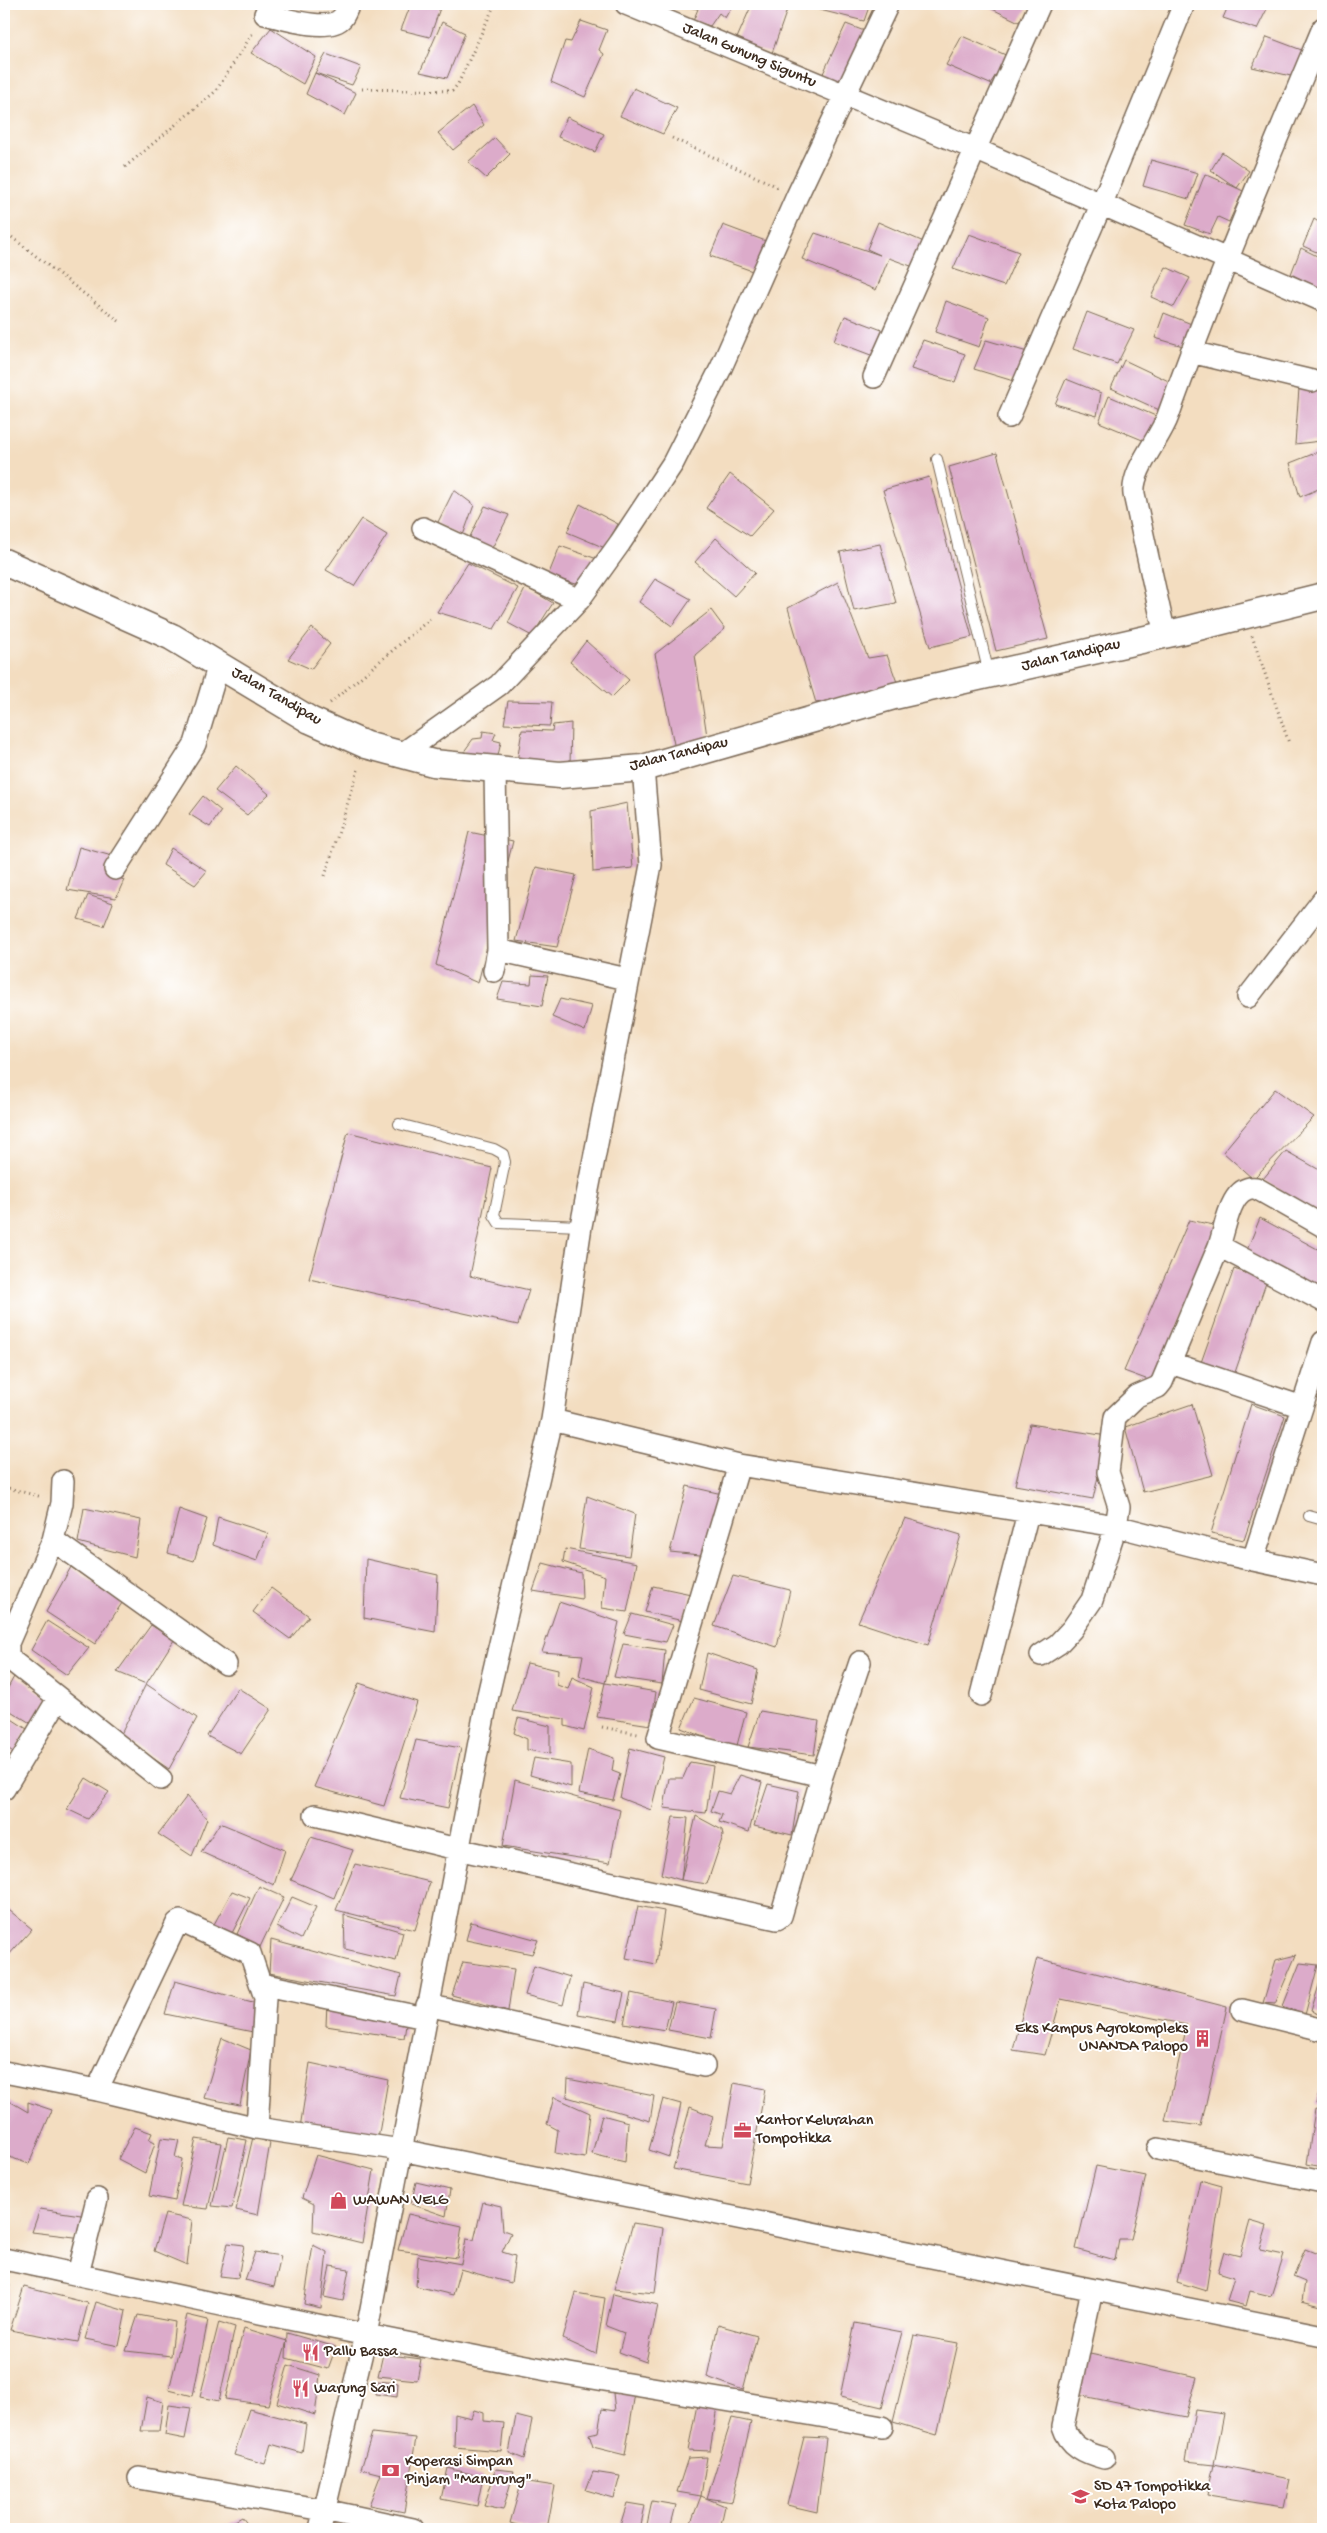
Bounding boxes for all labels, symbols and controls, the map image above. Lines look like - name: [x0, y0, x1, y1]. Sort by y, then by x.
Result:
- street label: Jalan Gunung Siguntu: [679, 19, 819, 93]
- street label: Jalan Tandipau: [1020, 635, 1123, 677]
- street label: Jalan Tandipau: [228, 664, 325, 731]
- street label: Jalan Tandipau: [628, 733, 731, 776]
- place label: Eks Kampus Agrokompleks UNANDA Palopo: [1015, 2020, 1189, 2057]
- building icon: Eks Kampus Agrokompleks UNANDA Palopo: [1192, 2028, 1212, 2048]
- place label: Kantor Kelurahan Tompotikka: [755, 2112, 874, 2149]
- office icon: Kantor Kelurahan Tompotikka: [732, 2120, 752, 2140]
- shop icon: WAWAN VELG: [329, 2191, 349, 2211]
- place label: WAWAN VELG: [353, 2192, 449, 2211]
- restaurant icon: Pallu Bassa: [300, 2342, 320, 2362]
- place label: Pallu Bassa: [323, 2343, 399, 2362]
- restaurant icon: Warung Sari: [290, 2379, 310, 2399]
- place label: Warung Sari: [314, 2380, 396, 2399]
- place label: Koperasi Simpan Pinjam "Manurung": [404, 2453, 532, 2490]
- bank icon: Koperasi Simpan Pinjam "Manurung": [381, 2461, 401, 2481]
- place label: SD 47 Tompotikka Kota Palopo: [1094, 2478, 1212, 2515]
- school or university icon: SD 47 Tompotikka Kota Palopo: [1070, 2486, 1090, 2506]

